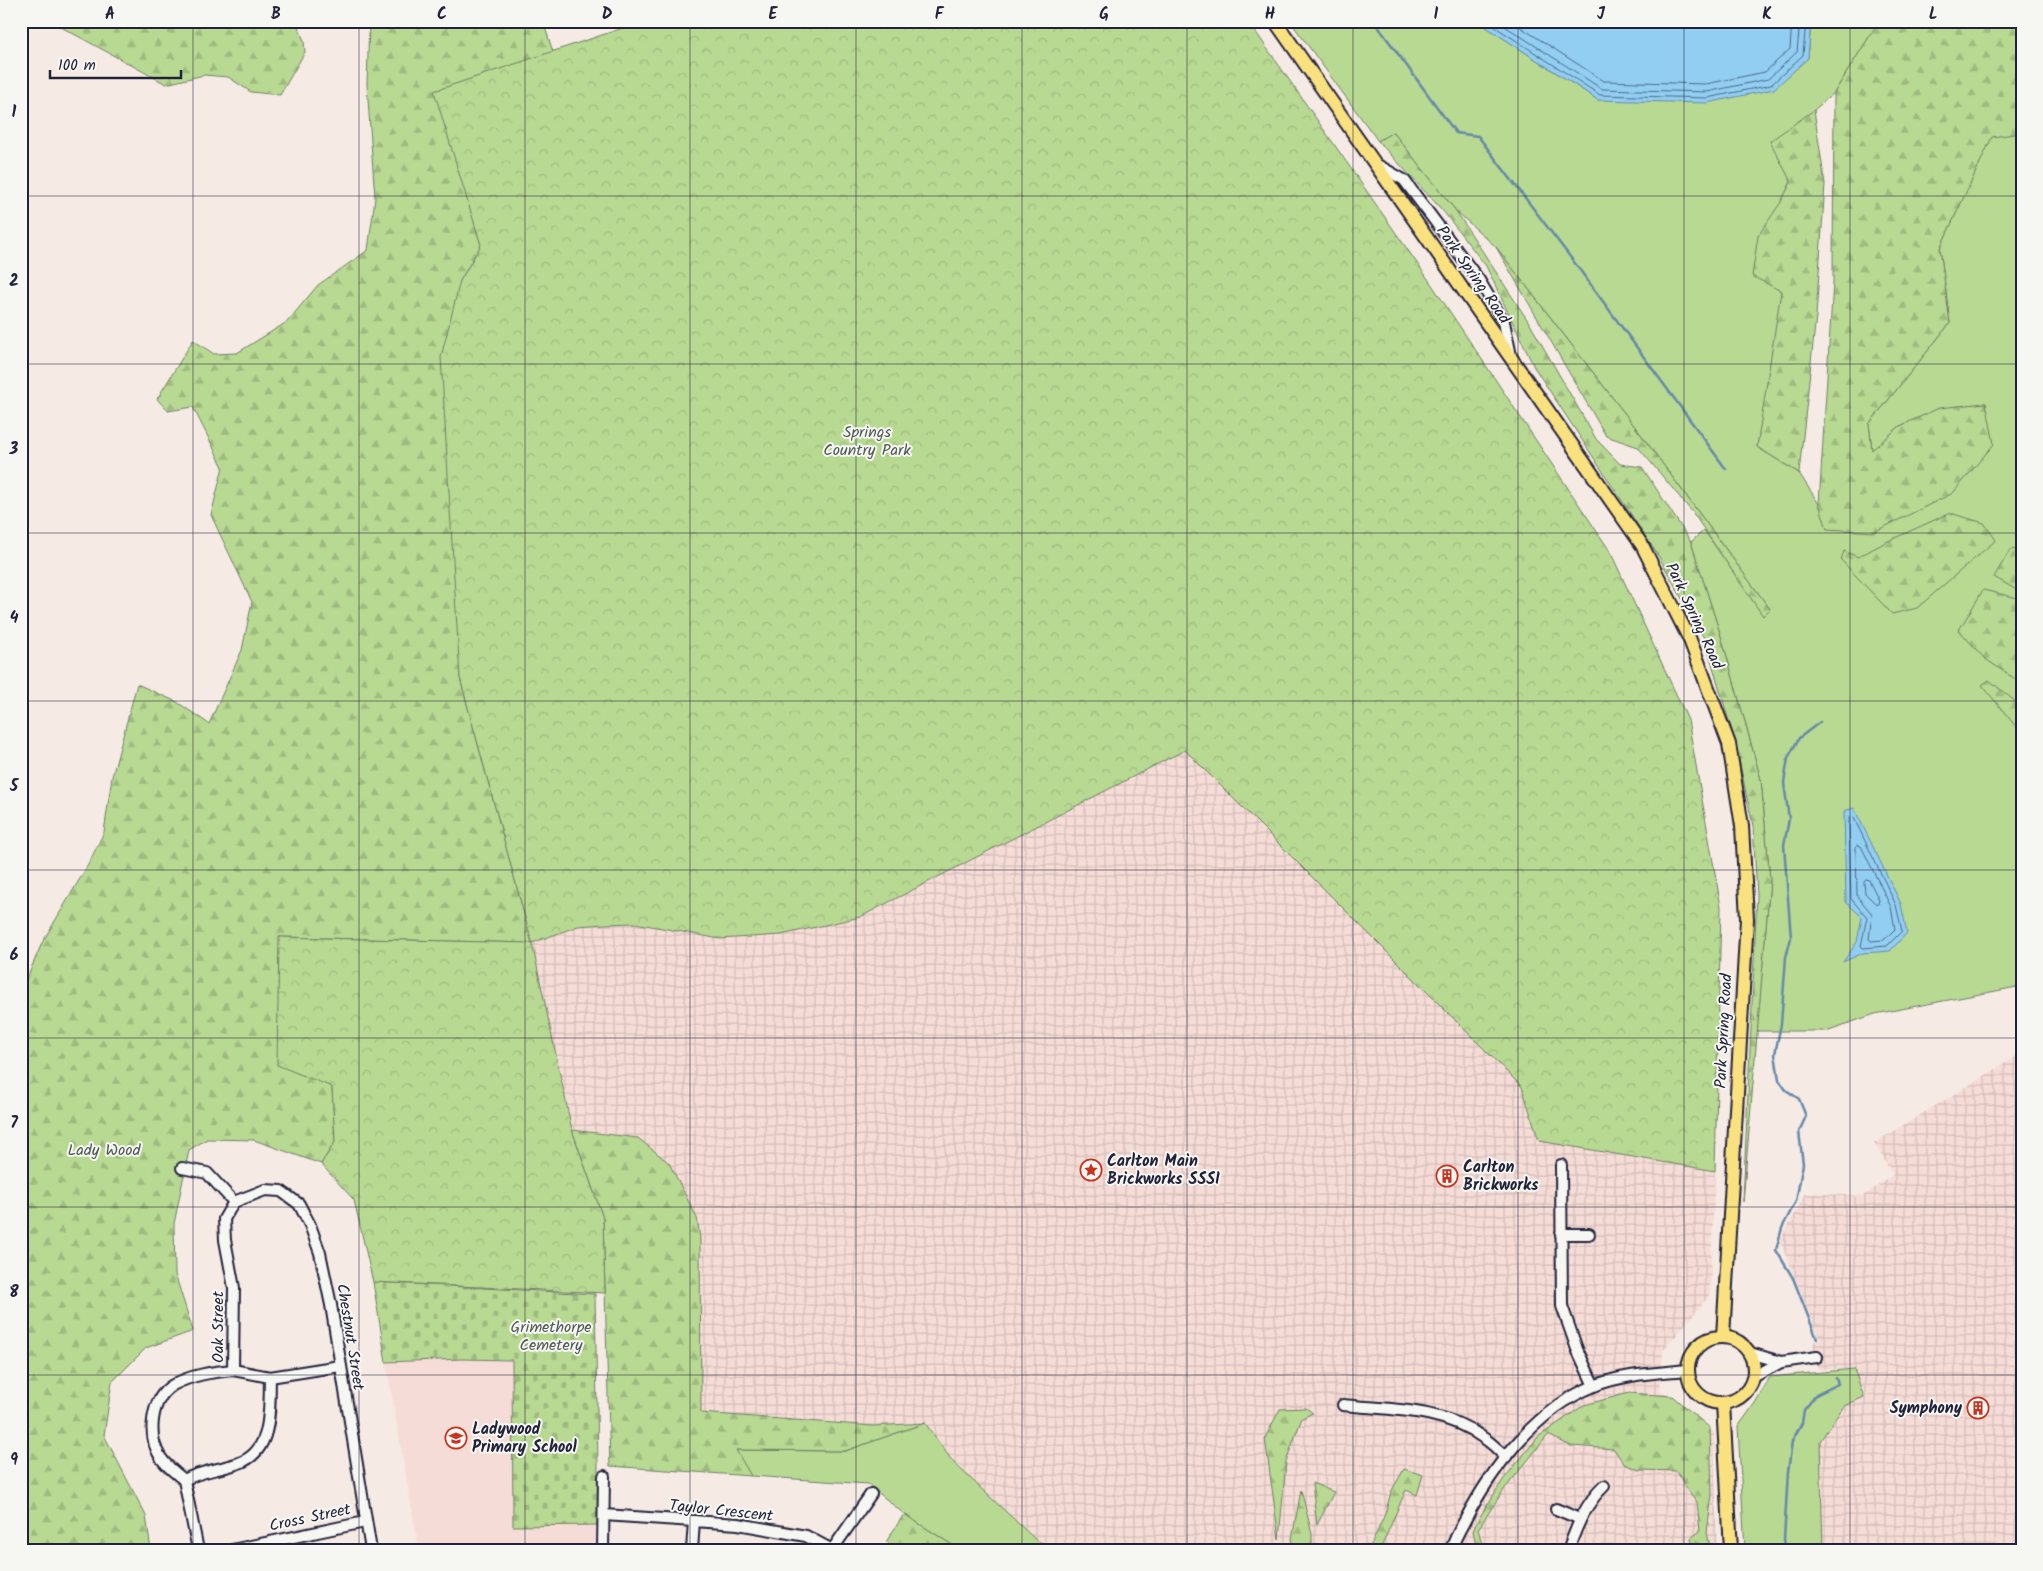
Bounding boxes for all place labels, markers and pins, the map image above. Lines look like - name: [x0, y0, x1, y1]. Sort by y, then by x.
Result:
- place label: Carlton Main Brickworks SSSI: [1107, 1149, 1220, 1192]
- place label: Carlton Brickworks: [1463, 1155, 1539, 1198]
- place icon: Carlton Main Brickworks SSSI: [1079, 1158, 1103, 1182]
- building icon: Carlton Brickworks: [1435, 1164, 1459, 1188]
- place label: Symphony: [1890, 1396, 1963, 1421]
- building icon: Symphony: [1966, 1396, 1990, 1420]
- place label: Ladywood Primary School: [472, 1417, 578, 1460]
- school or university icon: Ladywood Primary School: [444, 1426, 468, 1450]

